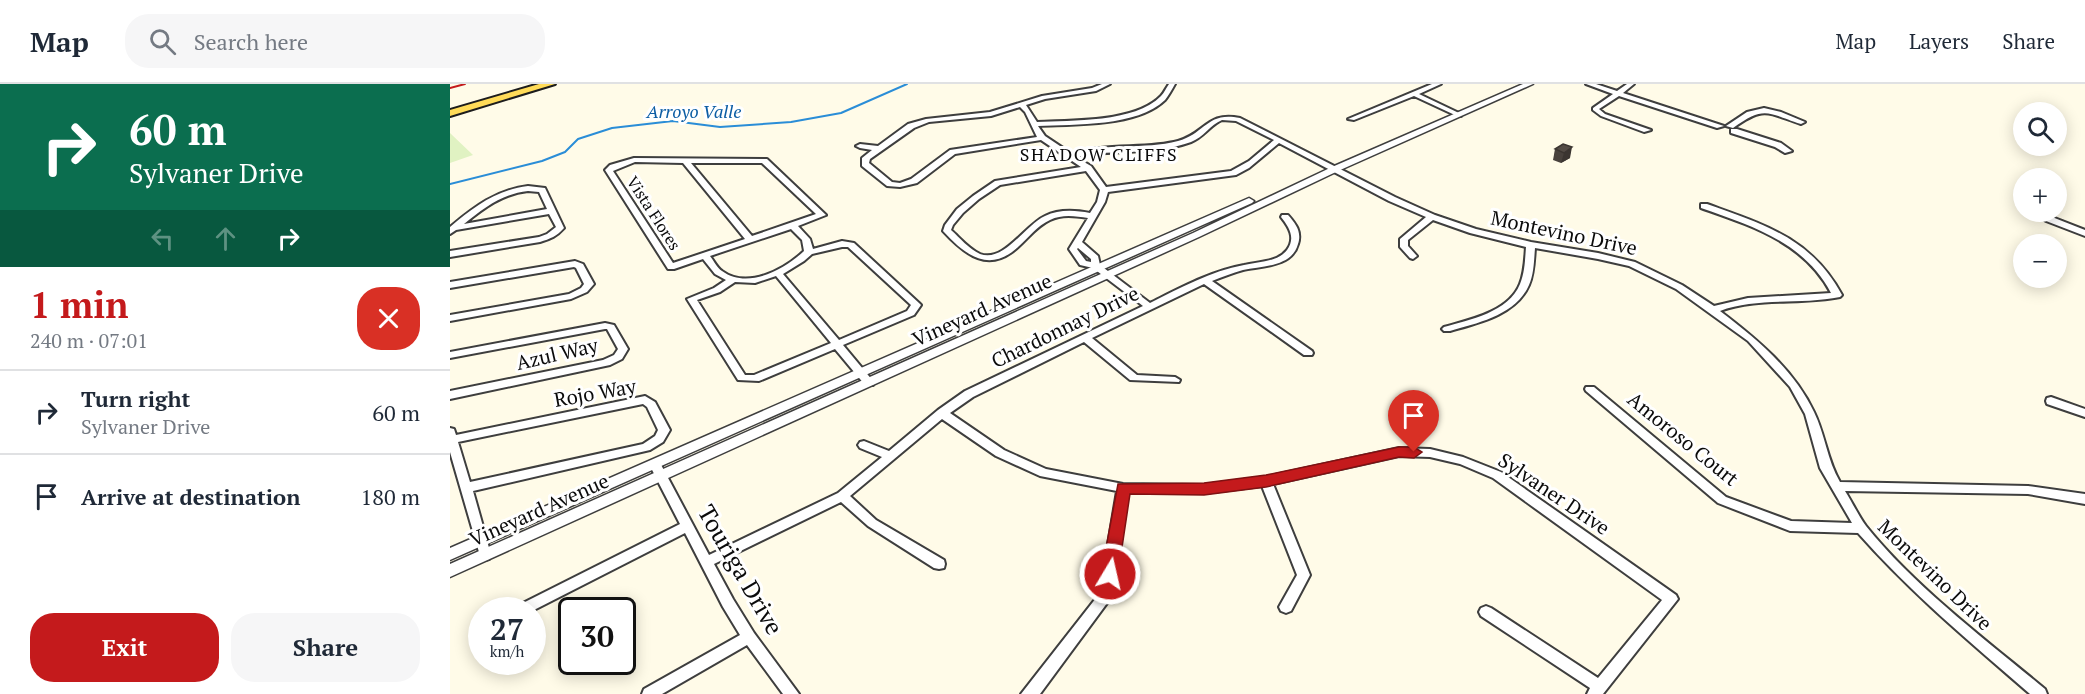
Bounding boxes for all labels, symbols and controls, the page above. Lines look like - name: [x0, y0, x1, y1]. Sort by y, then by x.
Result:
- search box: [125, 14, 545, 68]
- text: Map: [30, 23, 89, 60]
- icon: search: [146, 25, 179, 58]
- text: Search here: [194, 27, 308, 56]
- text: Map: [1835, 27, 1876, 55]
- text: Layers: [1909, 27, 1969, 55]
- text: Share: [2002, 27, 2055, 55]
- water label: Arroyo Valle: [646, 99, 741, 123]
- text: 60 m: [129, 101, 227, 157]
- map controls: [2013, 102, 2067, 288]
- button: search: [2013, 102, 2067, 156]
- icon: right: [30, 108, 108, 186]
- district label: SHADOW CLIFFS: [1020, 142, 1178, 166]
- text: Sylvaner Drive: [129, 155, 304, 191]
- button: +: [2013, 168, 2067, 222]
- street label: Vista Flores: [622, 172, 686, 254]
- street label: Montevino Drive: [1488, 204, 1640, 261]
- icon: left: [146, 222, 179, 255]
- icon: ahead: [209, 222, 242, 255]
- icon: right: [272, 222, 305, 255]
- button: −: [2013, 234, 2067, 288]
- street label: Vineyard Avenue: [908, 267, 1056, 352]
- street label: Chardonnay Drive: [986, 279, 1143, 374]
- text: 1 min: [30, 281, 128, 328]
- button: close: [357, 287, 420, 350]
- text: 240 m · 07:01: [30, 327, 148, 354]
- street label: Azul Way: [513, 331, 601, 376]
- street label: Rojo Way: [552, 372, 639, 413]
- text: Turn right: [81, 384, 190, 413]
- street label: Amoroso Court: [1622, 386, 1745, 492]
- pin: [1388, 390, 1439, 452]
- icon: right: [30, 396, 63, 429]
- text: 60 m: [372, 398, 420, 427]
- icon: arrive: [1397, 399, 1430, 432]
- text: Sylvaner Drive: [81, 413, 210, 440]
- street label: Sylvaner Drive: [1493, 446, 1615, 541]
- street label: Vineyard Avenue: [465, 467, 613, 552]
- icon: arrive: [30, 480, 63, 513]
- text: Arrive at destination: [81, 482, 300, 511]
- text: 180 m: [360, 482, 420, 511]
- street label: Touriga Drive: [691, 499, 791, 640]
- street label: Montevino Drive: [1872, 513, 1998, 636]
- position arrow: [1078, 542, 1142, 606]
- speed limit sign: 30: [558, 597, 636, 675]
- text: 27: [490, 609, 524, 649]
- button: Exit: [30, 613, 219, 682]
- button: Share: [231, 613, 420, 682]
- text: km/h: [490, 641, 524, 661]

